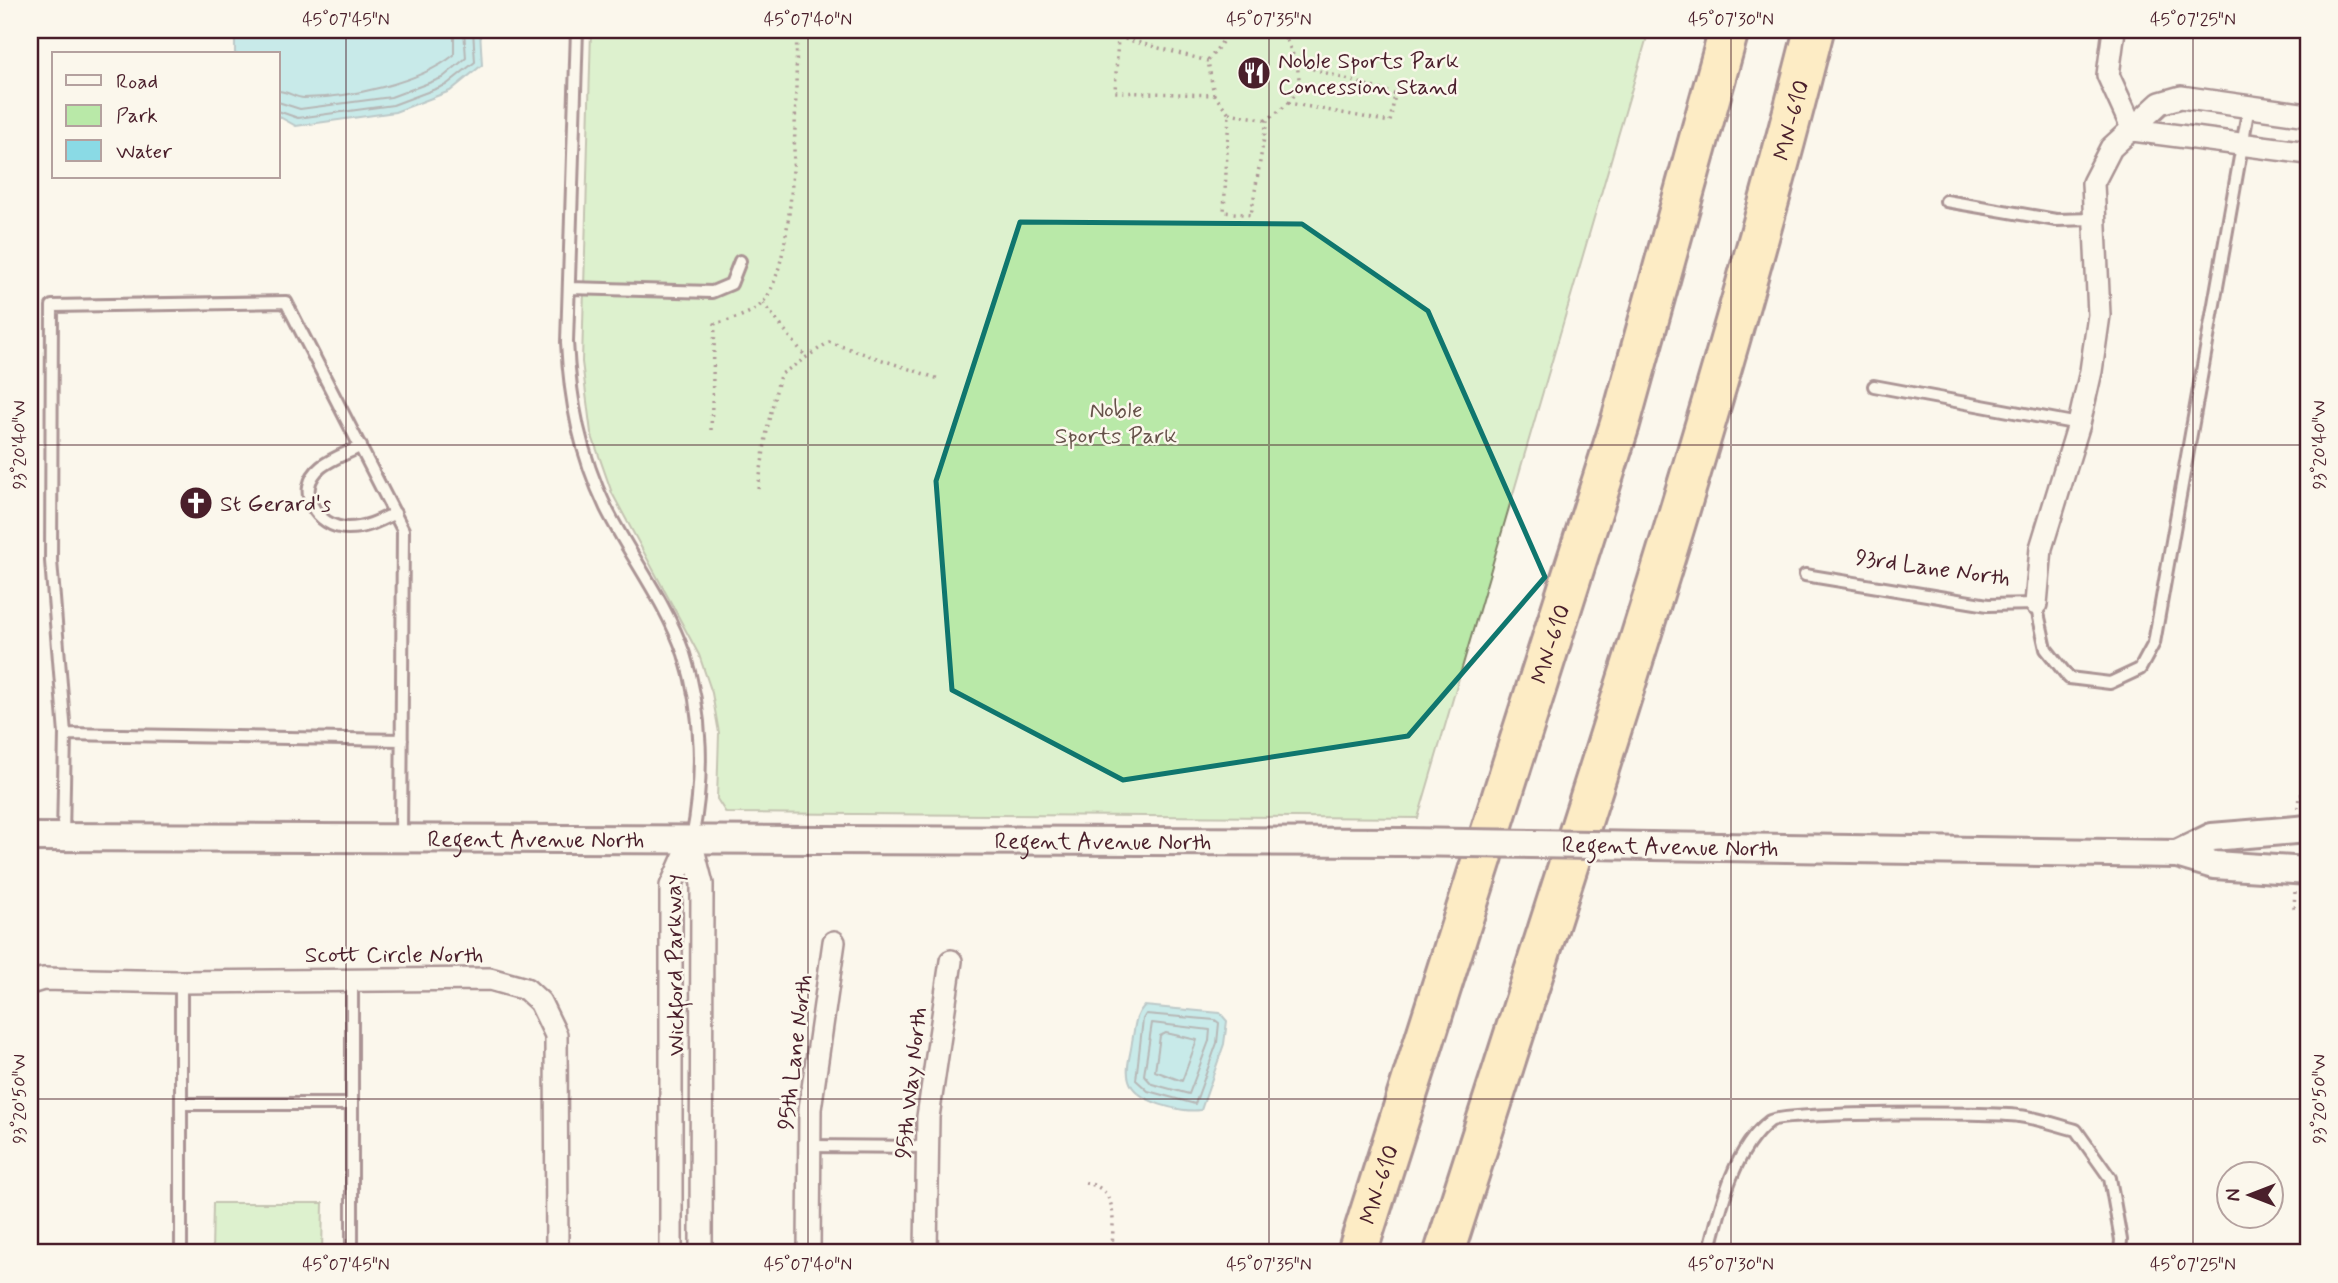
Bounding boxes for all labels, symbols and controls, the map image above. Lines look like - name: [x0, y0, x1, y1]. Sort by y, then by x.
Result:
- text: 45°07'45"N: [302, 8, 390, 32]
- text: 45°07'40"N: [764, 8, 852, 32]
- text: 45°07'35"N: [1226, 8, 1312, 32]
- text: 45°07'30"N: [1688, 8, 1774, 32]
- text: 45°07'25"N: [2150, 8, 2236, 32]
- place label: Noble Sports Park Concession Stand: [1278, 47, 1459, 103]
- legend: [52, 52, 280, 178]
- restaurant icon: Noble Sports Park Concession Stand: [1235, 54, 1273, 92]
- text: Road: [116, 68, 158, 96]
- street label: MN-610: [1768, 77, 1818, 164]
- text: Park: [116, 102, 158, 130]
- text: Water: [116, 138, 172, 166]
- park label: Noble Sports Park: [1055, 396, 1177, 452]
- text: 93°20'40"W: [8, 400, 32, 490]
- text: 93°20'40"W: [2308, 400, 2332, 490]
- church icon: St Gerard's: [177, 484, 215, 522]
- place label: St Gerard's: [220, 490, 331, 520]
- street label: 93rd Lane North: [1853, 543, 2012, 595]
- street label: MN-610: [1525, 601, 1579, 688]
- street label: Regent Avenue North: [427, 825, 645, 858]
- street label: Regent Avenue North: [994, 828, 1212, 860]
- street label: Regent Avenue North: [1561, 831, 1779, 867]
- street label: Wickford Parkway: [659, 874, 694, 1056]
- street label: Scott Circle North: [305, 941, 483, 971]
- street label: 95th Lane North: [772, 973, 820, 1132]
- street label: 95th Way North: [889, 1006, 935, 1161]
- text: 93°20'50"W: [8, 1054, 32, 1144]
- text: 93°20'50"W: [2308, 1054, 2332, 1144]
- street label: MN-610: [1354, 1141, 1407, 1229]
- north arrow: [2216, 1160, 2286, 1230]
- text: N: [2222, 1189, 2247, 1201]
- text: 45°07'45"N: [302, 1253, 390, 1277]
- text: 45°07'40"N: [764, 1253, 852, 1277]
- text: 45°07'35"N: [1226, 1253, 1312, 1277]
- text: 45°07'30"N: [1688, 1253, 1774, 1277]
- text: 45°07'25"N: [2150, 1253, 2236, 1277]

